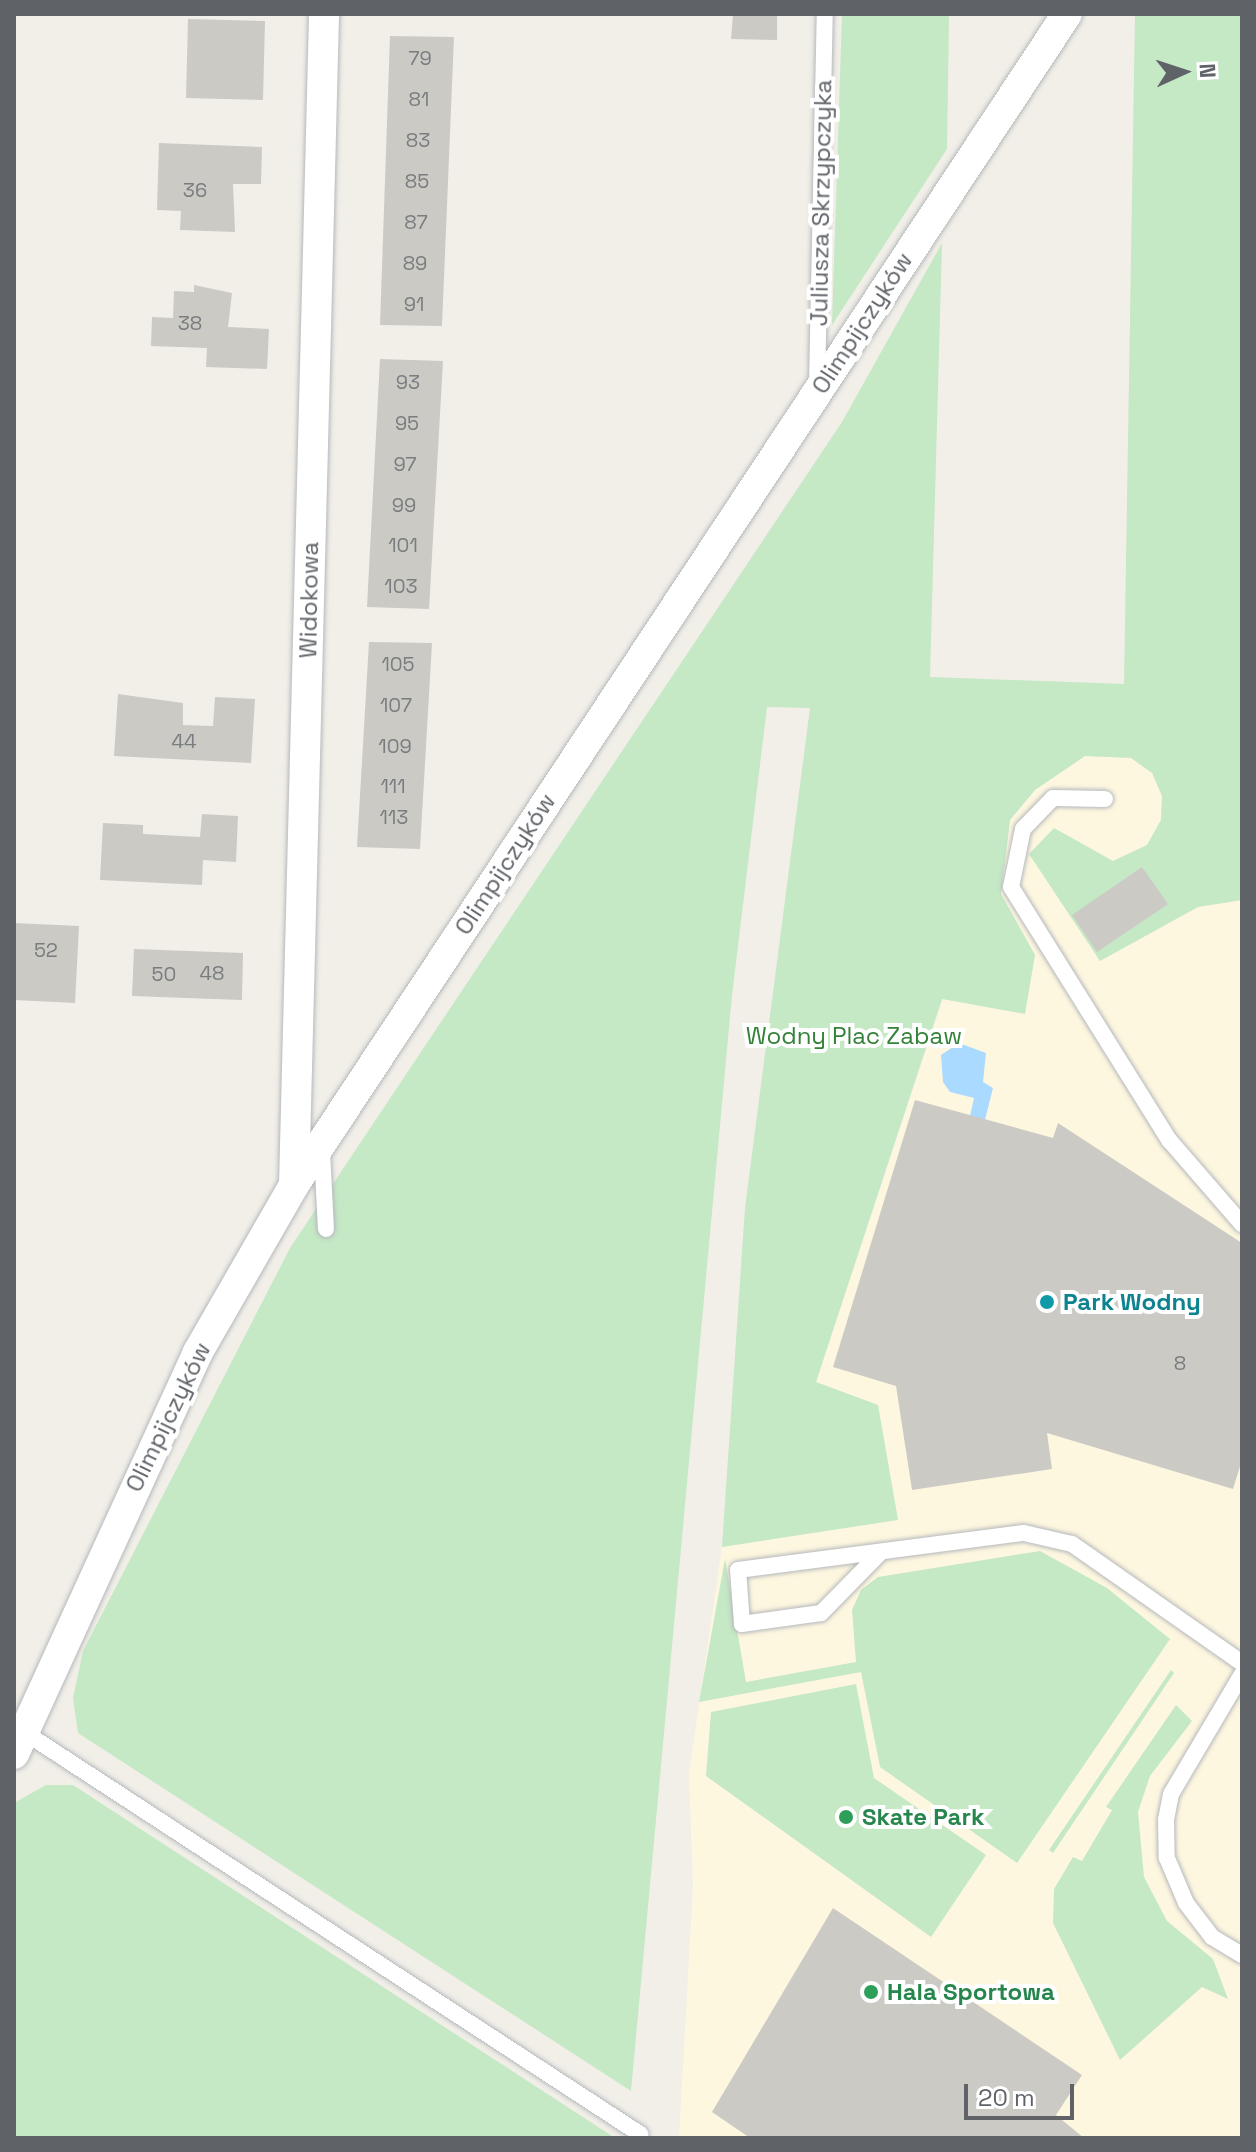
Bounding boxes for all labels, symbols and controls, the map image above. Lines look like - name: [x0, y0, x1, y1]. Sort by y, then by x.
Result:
- north arrow: [1144, 32, 1224, 112]
- house number: 79: [408, 46, 432, 70]
- text: N: [1194, 63, 1222, 79]
- street label: Juliusza Skrzypczyka: [804, 79, 838, 327]
- house number: 81: [409, 87, 429, 111]
- house number: 83: [406, 128, 430, 152]
- house number: 85: [405, 169, 429, 193]
- house number: 36: [183, 178, 207, 202]
- house number: 87: [404, 210, 428, 234]
- street label: Olimpijczyków: [806, 247, 918, 399]
- house number: 89: [403, 251, 427, 275]
- house number: 91: [404, 292, 424, 316]
- house number: 38: [178, 311, 202, 335]
- house number: 93: [396, 370, 420, 394]
- house number: 95: [395, 411, 419, 435]
- house number: 97: [393, 452, 417, 476]
- house number: 99: [392, 493, 416, 517]
- house number: 101: [388, 533, 418, 557]
- street label: Widokowa: [294, 541, 324, 659]
- house number: 103: [384, 574, 418, 598]
- house number: 105: [381, 652, 415, 676]
- house number: 107: [380, 693, 412, 717]
- house number: 44: [172, 729, 196, 753]
- house number: 109: [378, 734, 412, 758]
- house number: 111: [380, 774, 406, 798]
- street label: Olimpijczyków: [449, 788, 561, 940]
- house number: 113: [380, 805, 408, 829]
- house number: 52: [34, 938, 58, 962]
- house number: 48: [200, 961, 224, 985]
- house number: 50: [152, 962, 176, 986]
- park label: Wodny Plac Zabaw: [746, 1022, 962, 1050]
- place label: Park Wodny: [1063, 1288, 1201, 1316]
- marker: Park Wodny: [1038, 1293, 1056, 1311]
- street label: Olimpijczyków: [119, 1337, 217, 1497]
- house number: 8: [1174, 1351, 1186, 1375]
- place label: Skate Park: [862, 1803, 984, 1831]
- marker: Skate Park: [837, 1808, 855, 1826]
- place label: Hala Sportowa: [887, 1978, 1055, 2006]
- marker: Hala Sportowa: [862, 1983, 880, 2001]
- scale bar: [968, 2068, 1078, 2118]
- text: 20 m: [978, 2082, 1035, 2113]

